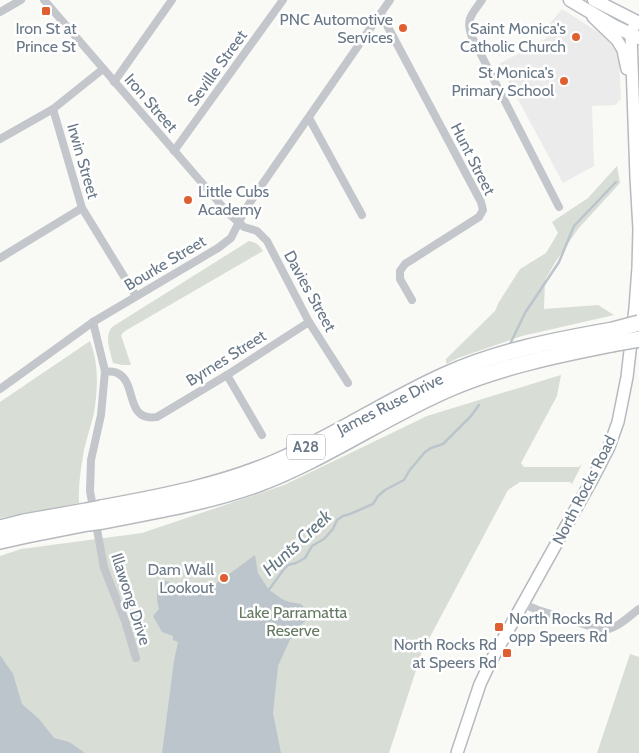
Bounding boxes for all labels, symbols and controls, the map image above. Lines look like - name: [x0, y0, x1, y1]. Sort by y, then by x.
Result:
- marker: Iron St at Prince St: [40, 5, 52, 17]
- place label: PNC Automotive Services: [280, 10, 393, 47]
- place label: Iron St at Prince St: [15, 19, 77, 56]
- place label: Saint Monica's Catholic Church: [460, 19, 566, 56]
- marker: PNC Automotive Services: [397, 22, 409, 34]
- street label: Seville Street: [183, 26, 251, 110]
- marker: Saint Monica's Catholic Church: [570, 31, 582, 43]
- place label: St Monica's Primary School: [451, 63, 554, 100]
- street label: Iron Street: [120, 70, 182, 137]
- marker: St Monica's Primary School: [558, 75, 570, 87]
- street label: Hunt Street: [447, 120, 500, 199]
- street label: Irwin Street: [63, 121, 103, 202]
- place label: Little Cubs Academy: [198, 182, 270, 219]
- marker: Little Cubs Academy: [182, 194, 194, 206]
- street label: Bourke Street: [121, 231, 210, 295]
- street label: Davies Street: [280, 247, 340, 335]
- street label: Byrnes Street: [182, 326, 270, 390]
- street label: James Ruse Drive: [333, 369, 446, 439]
- street label: North Rocks Road: [548, 432, 620, 548]
- road number: A28: [287, 434, 325, 460]
- water label: Hunts Creek: [258, 505, 337, 580]
- street label: Illawong Drive: [107, 551, 155, 647]
- place label: Dam Wall Lookout: [147, 560, 215, 597]
- marker: Dam Wall Lookout: [218, 572, 230, 584]
- park label: Lake Parramatta Reserve: [239, 603, 348, 640]
- place label: North Rocks Rd opp Speers Rd: [509, 609, 613, 646]
- marker: North Rocks Rd opp Speers Rd: [493, 621, 505, 633]
- place label: North Rocks Rd at Speers Rd: [393, 635, 497, 672]
- marker: North Rocks Rd at Speers Rd: [501, 647, 513, 659]

